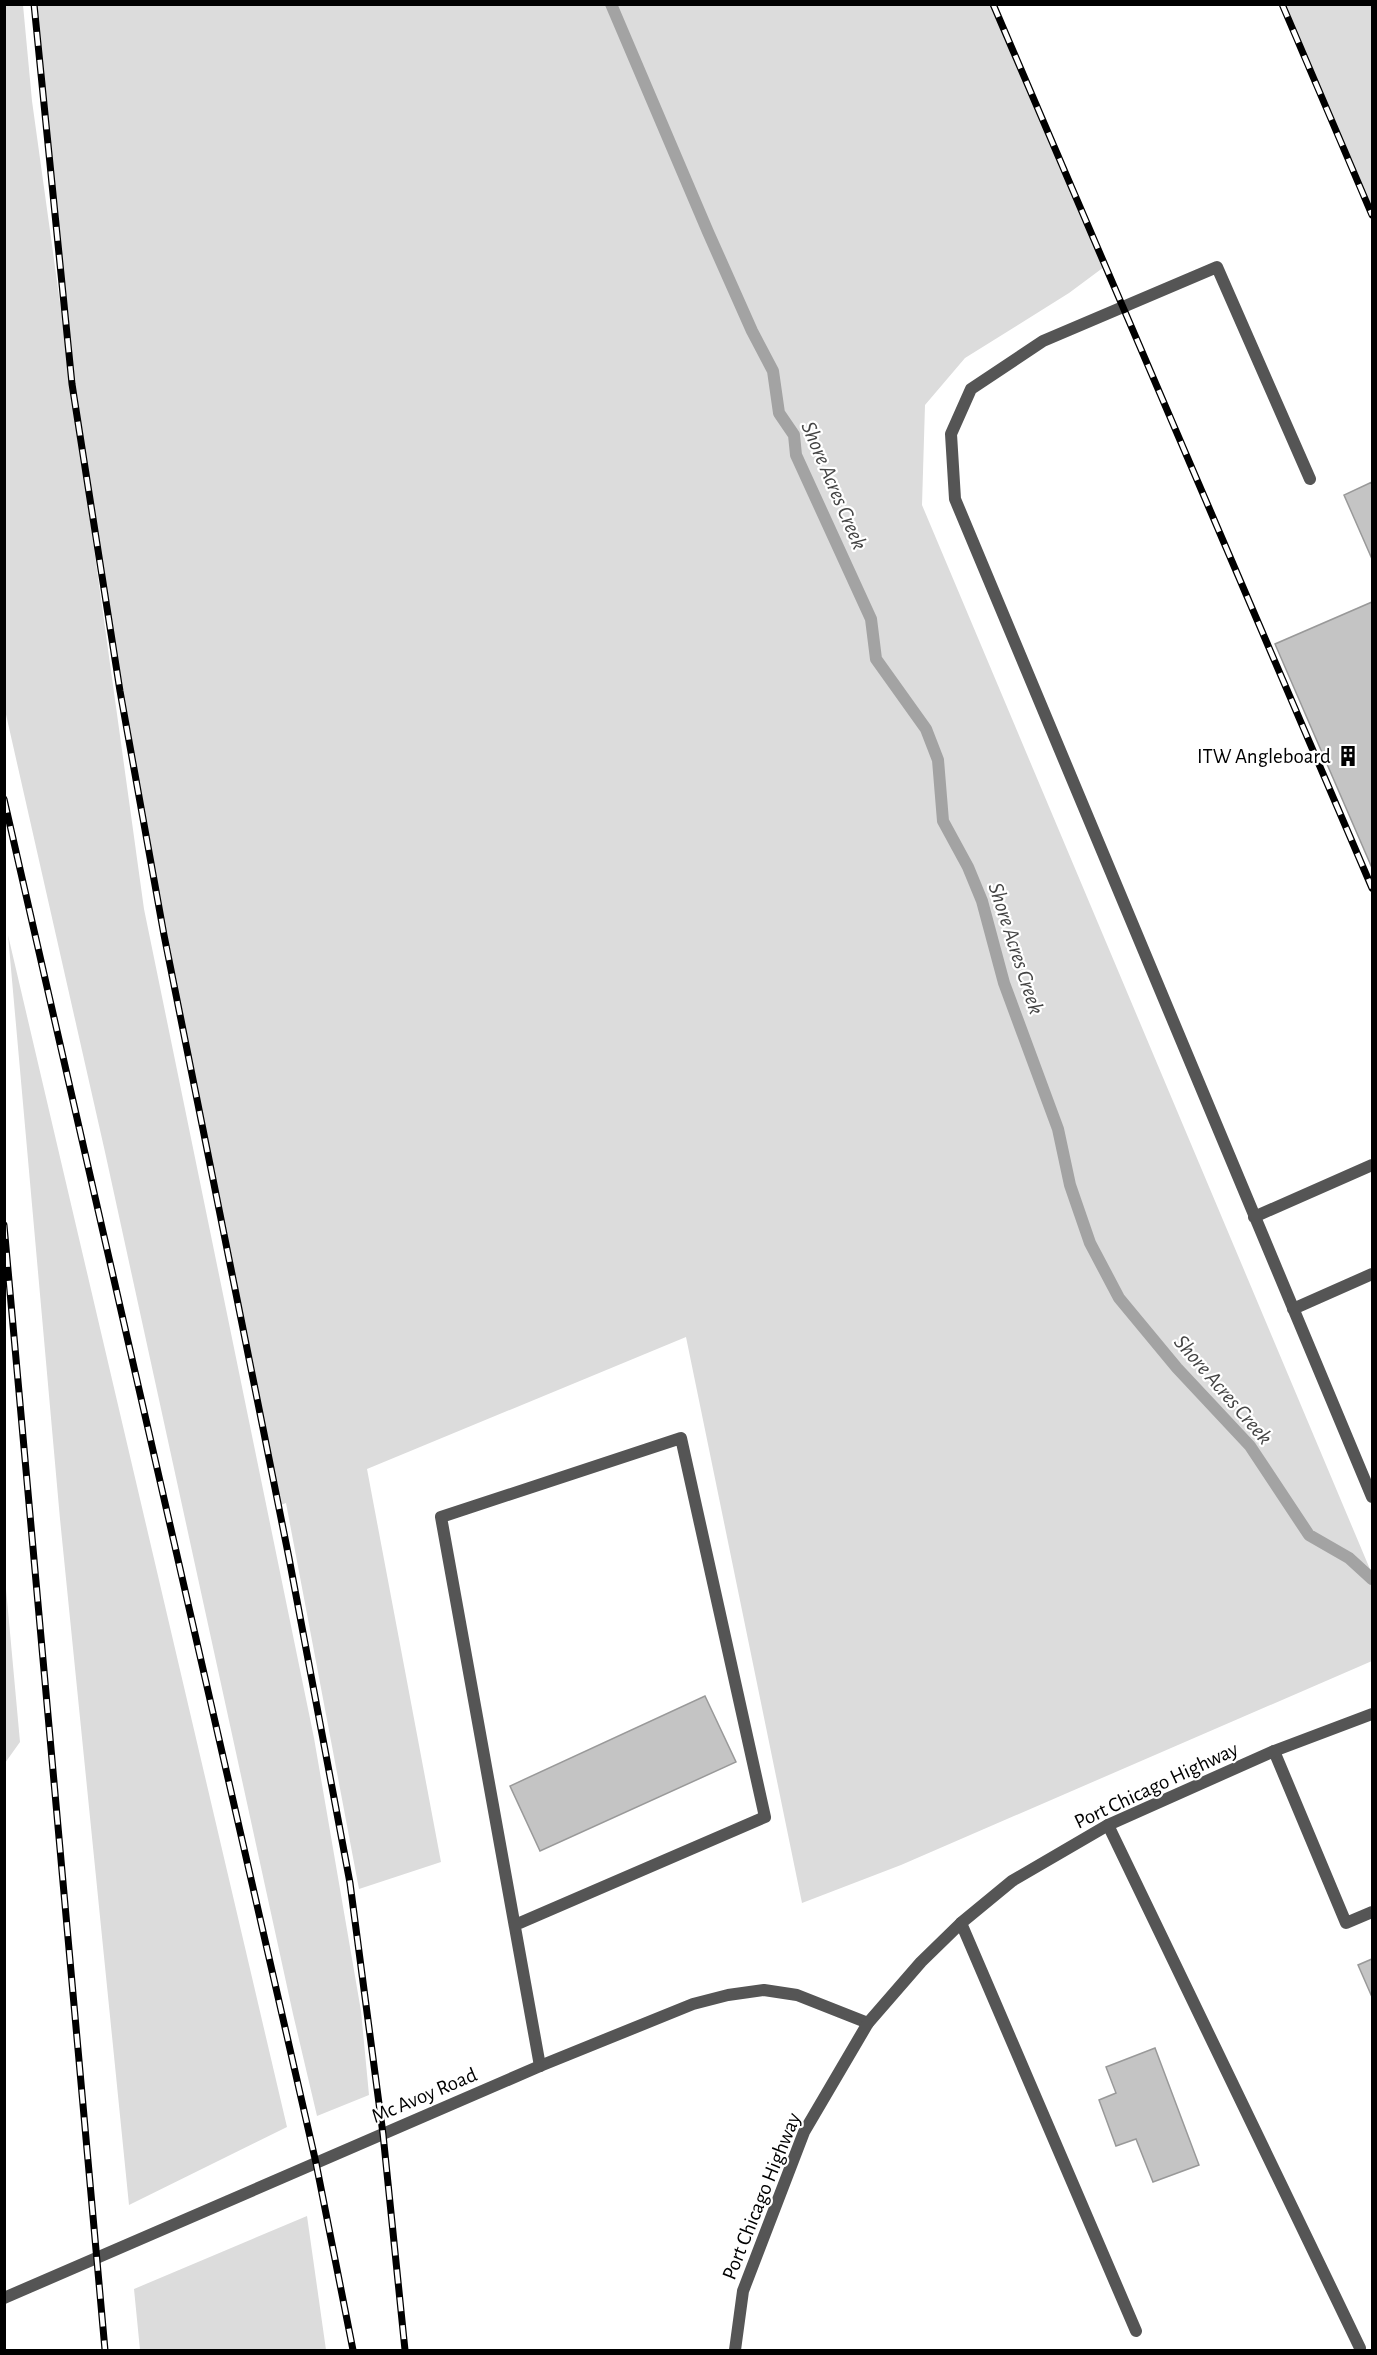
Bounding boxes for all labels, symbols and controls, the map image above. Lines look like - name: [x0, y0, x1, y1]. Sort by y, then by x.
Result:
- water label: Shore Acres Creek: [797, 418, 871, 553]
- building icon: ITW Angleboard: [1336, 744, 1360, 768]
- place label: ITW Angleboard: [1197, 746, 1331, 767]
- water label: Shore Acres Creek: [984, 880, 1048, 1017]
- water label: Shore Acres Creek: [1170, 1331, 1276, 1449]
- street label: Port Chicago Highway: [1071, 1738, 1241, 1833]
- street label: Mc Avoy Road: [368, 2064, 480, 2127]
- street label: Port Chicago Highway: [718, 2110, 805, 2283]

